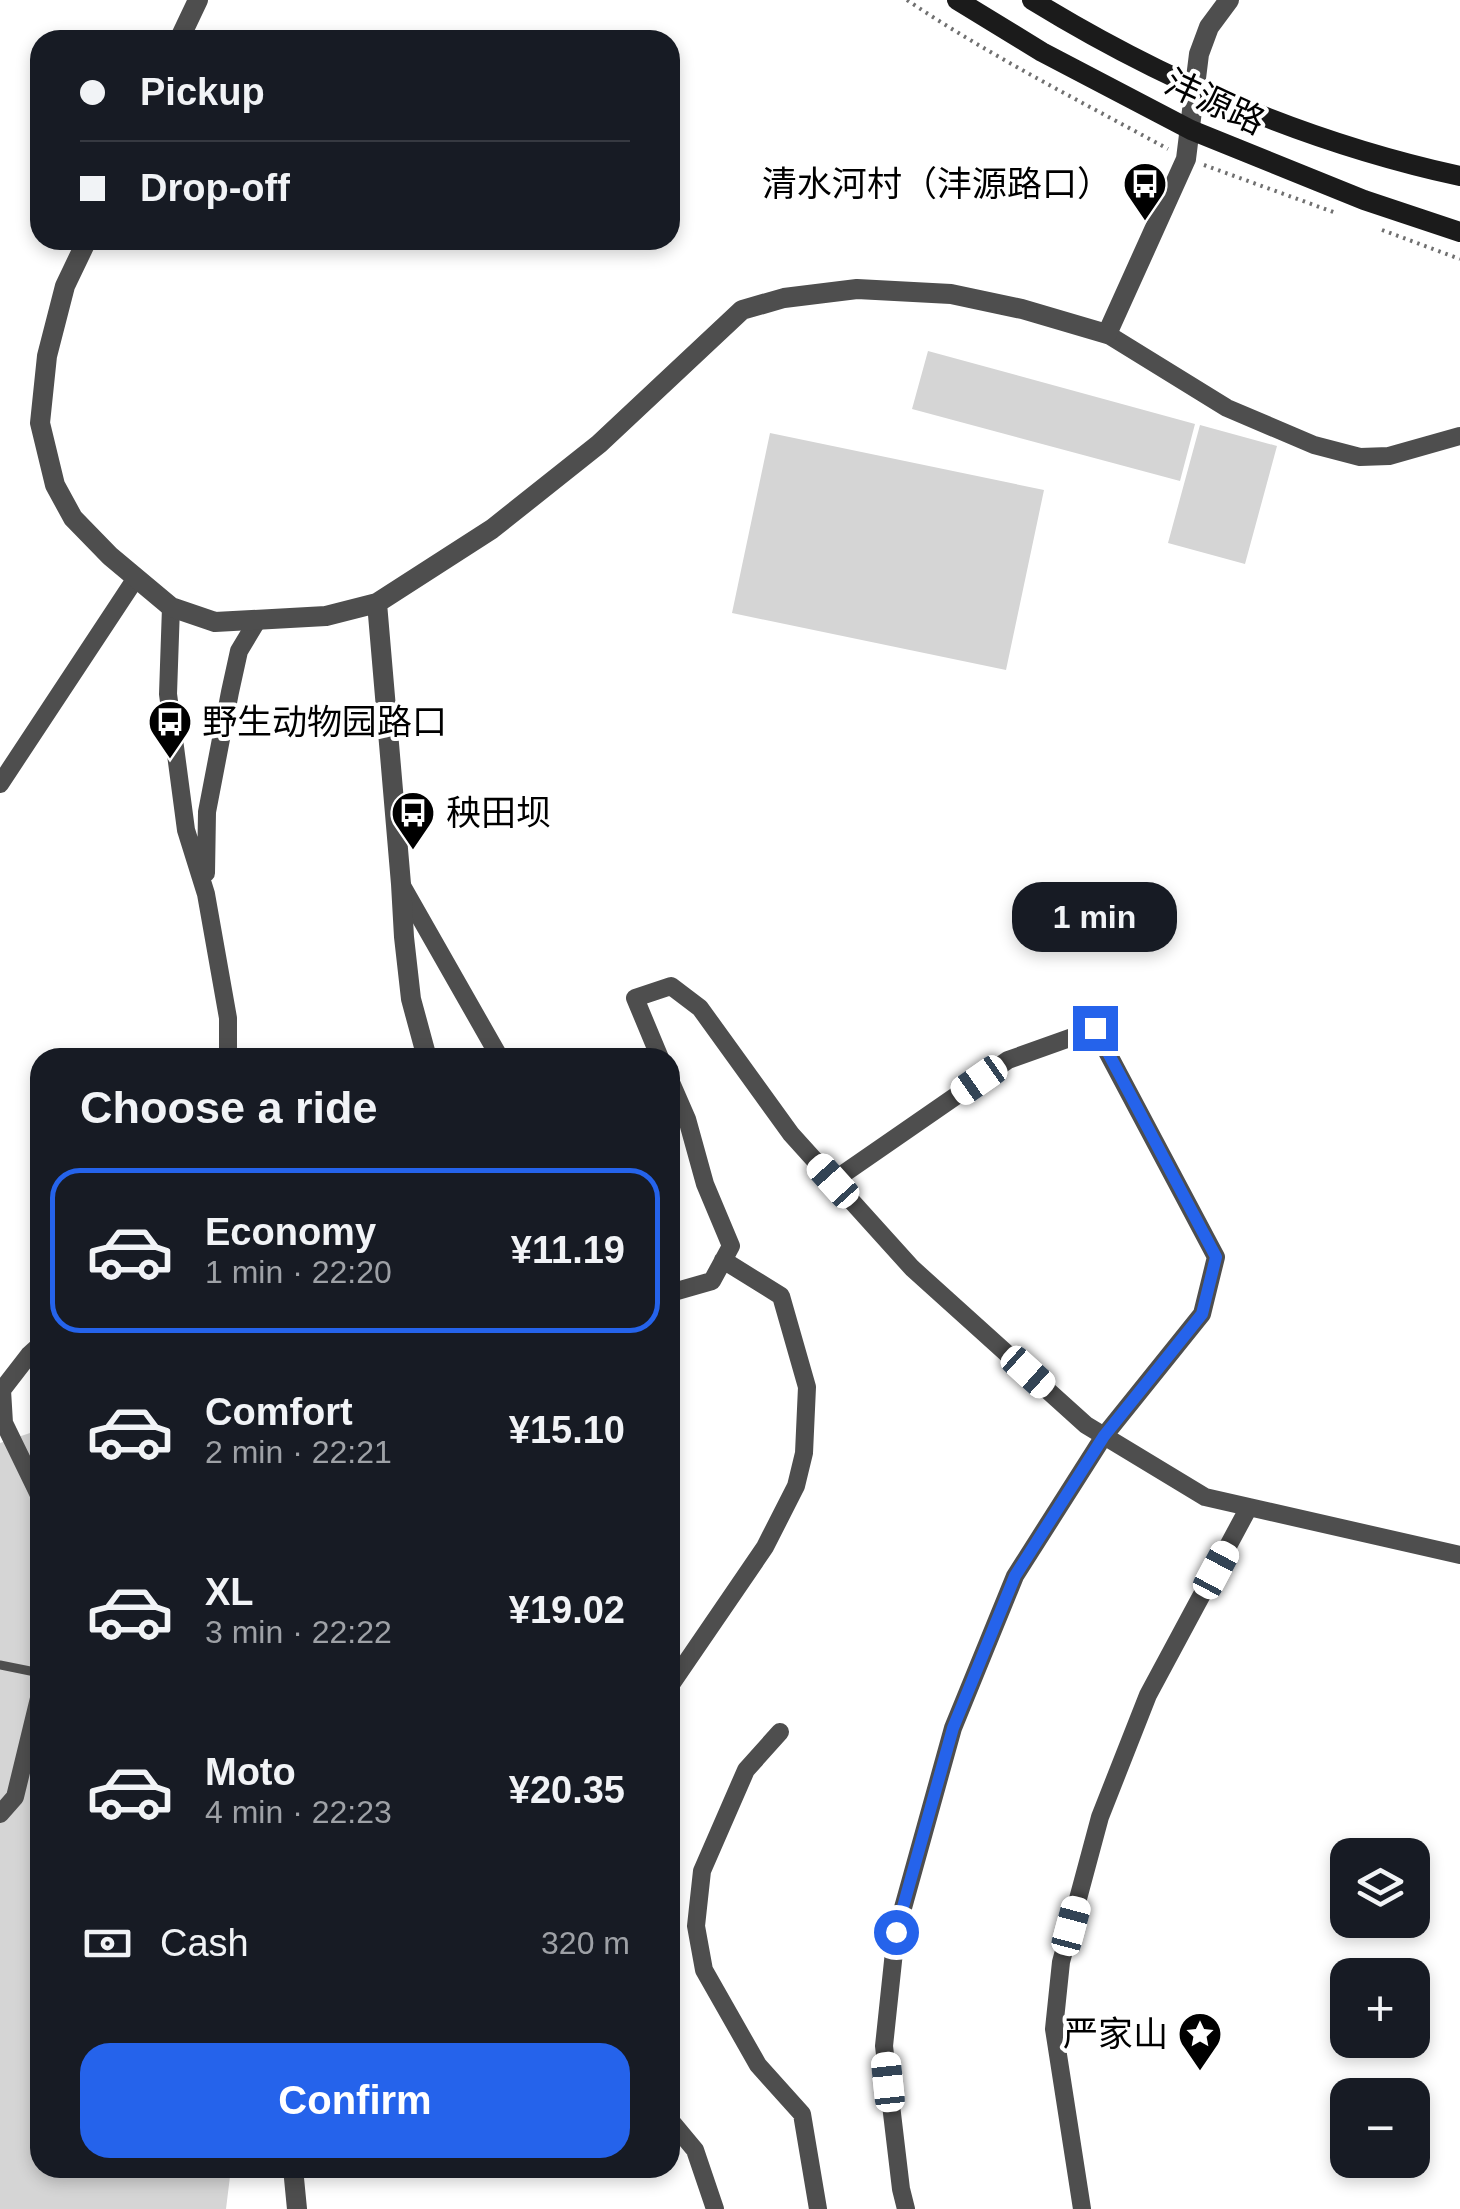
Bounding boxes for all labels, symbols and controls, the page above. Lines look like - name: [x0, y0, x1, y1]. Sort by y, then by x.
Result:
- street label: 沣源路: [1159, 62, 1271, 141]
- text: Pickup: [140, 71, 265, 113]
- bus stop icon: 清水河村（沣源路口）: [1122, 161, 1168, 222]
- place label: 清水河村（沣源路口）: [762, 164, 1112, 203]
- text: Drop-off: [140, 167, 290, 209]
- bus stop icon: 野生动物园路口: [147, 699, 193, 760]
- place label: 野生动物园路口: [202, 702, 447, 741]
- bus stop icon: 秧田坝: [390, 790, 436, 851]
- place label: 秧田坝: [446, 793, 551, 832]
- callout: 1 min: [1012, 883, 1178, 953]
- text: 1 min: [1053, 899, 1136, 935]
- route end: [1073, 1006, 1118, 1051]
- car: [946, 1051, 1012, 1109]
- text: Choose a ride: [80, 1082, 378, 1133]
- car: [802, 1149, 864, 1213]
- icon: car: [85, 1206, 175, 1296]
- text: Economy: [205, 1211, 376, 1253]
- text: ¥11.19: [511, 1229, 625, 1271]
- text: 1 min · 22:20: [205, 1254, 392, 1290]
- car: [996, 1341, 1060, 1403]
- icon: car: [85, 1386, 175, 1476]
- text: Comfort: [205, 1391, 353, 1433]
- text: ¥15.10: [509, 1409, 625, 1451]
- text: 2 min · 22:21: [205, 1434, 392, 1470]
- car: [1189, 1536, 1243, 1604]
- icon: car: [85, 1566, 175, 1656]
- text: XL: [205, 1571, 254, 1613]
- text: ¥19.02: [509, 1589, 625, 1631]
- text: 3 min · 22:22: [205, 1614, 392, 1650]
- icon: car: [85, 1746, 175, 1836]
- text: Moto: [205, 1751, 296, 1793]
- text: ¥20.35: [509, 1769, 625, 1811]
- text: 4 min · 22:23: [205, 1794, 392, 1830]
- map controls: [1330, 1838, 1430, 2178]
- button: layers: [1330, 1838, 1430, 1938]
- car: [1049, 1893, 1093, 1959]
- route start: [874, 1910, 919, 1955]
- icon: cash: [80, 1916, 135, 1971]
- text: Cash: [160, 1922, 249, 1964]
- text: 320 m: [541, 1925, 630, 1961]
- button: +: [1330, 1958, 1430, 2058]
- place icon: 严家山: [1177, 2011, 1223, 2072]
- place label: 严家山: [1063, 2014, 1168, 2053]
- button: Confirm: [80, 2043, 630, 2158]
- car: [870, 2051, 906, 2113]
- button: −: [1330, 2078, 1430, 2178]

